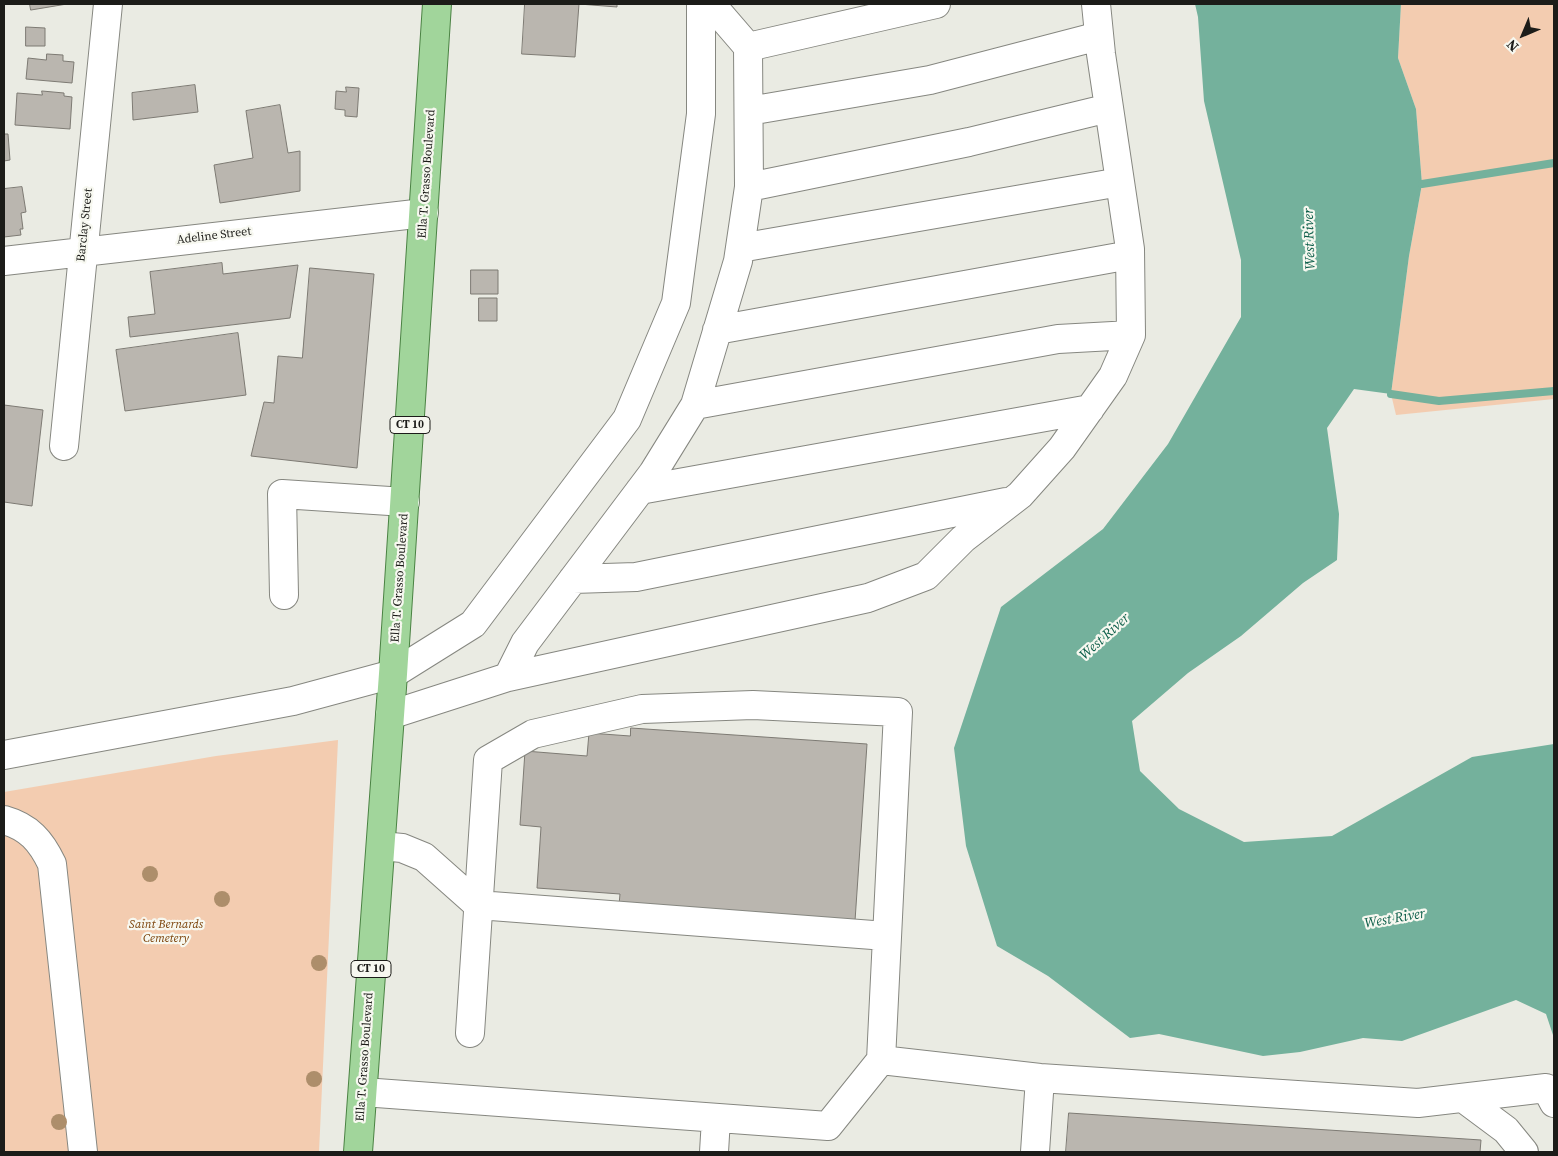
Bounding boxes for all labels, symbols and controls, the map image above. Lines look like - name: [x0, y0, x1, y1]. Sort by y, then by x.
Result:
- north arrow: [1498, 10, 1548, 60]
- text: N: [1502, 35, 1523, 56]
- street label: Ella T. Grasso Boulevard: [415, 109, 439, 239]
- street label: Barclay Street: [74, 188, 96, 262]
- water label: West River: [1301, 208, 1319, 270]
- street label: Adeline Street: [176, 224, 252, 248]
- road number: CT 10: [390, 416, 430, 434]
- street label: Ella T. Grasso Boulevard: [388, 513, 412, 643]
- water label: West River: [1077, 610, 1133, 664]
- water label: West River: [1363, 905, 1427, 933]
- park label: Saint Bernards Cemetery: [129, 918, 203, 946]
- road number: CT 10: [351, 961, 391, 978]
- street label: Ella T. Grasso Boulevard: [353, 992, 377, 1122]

